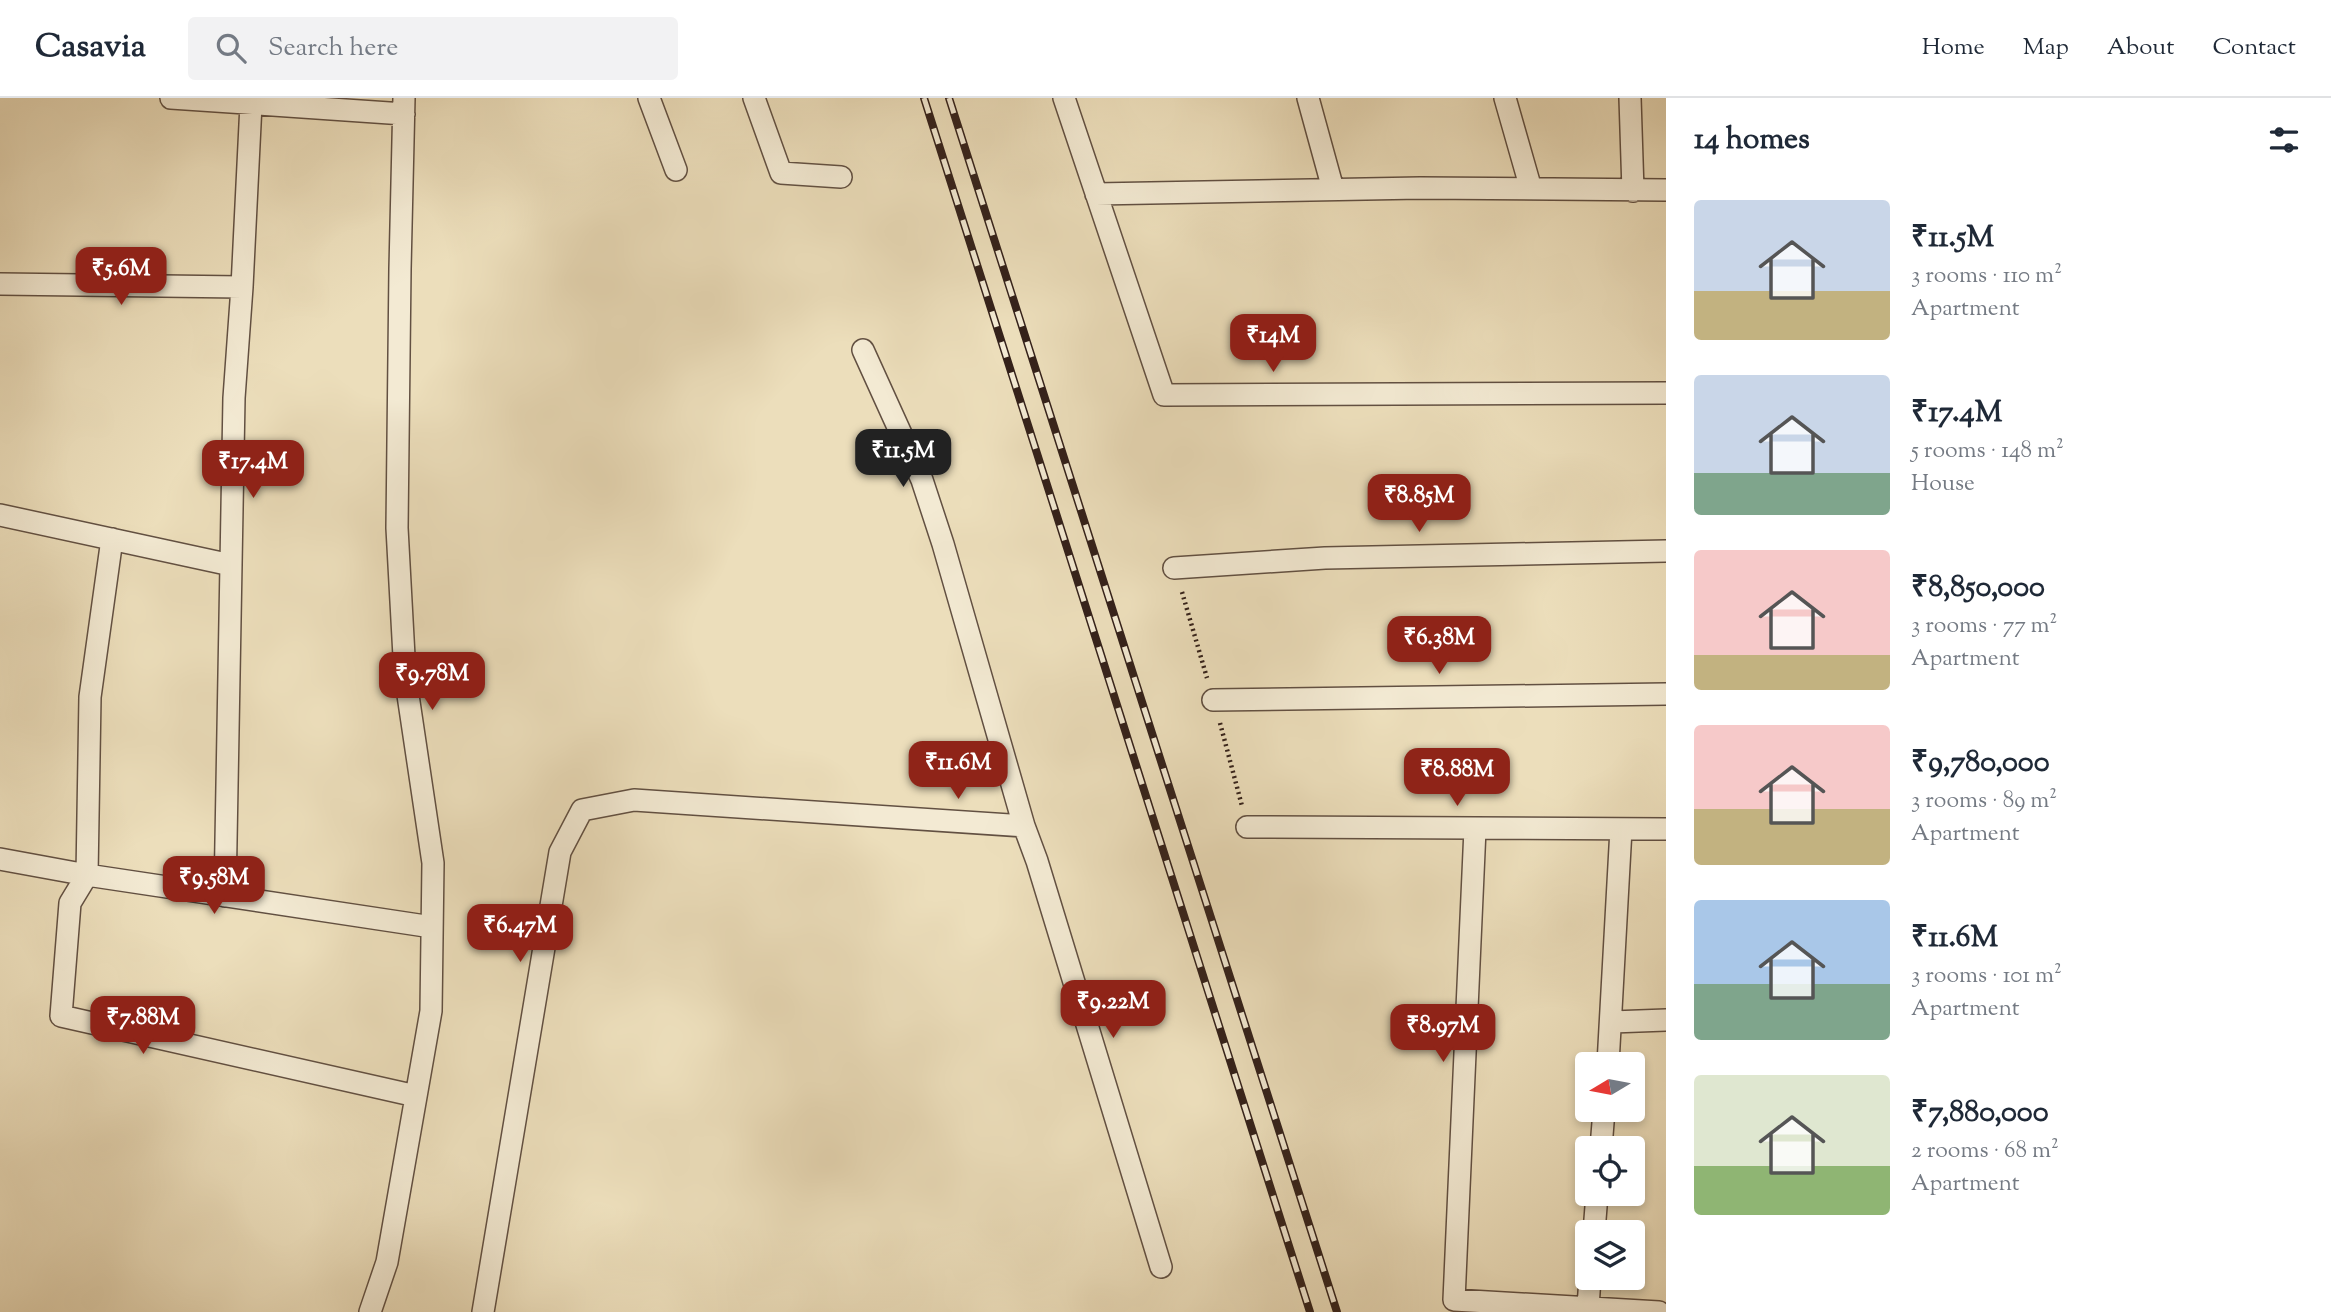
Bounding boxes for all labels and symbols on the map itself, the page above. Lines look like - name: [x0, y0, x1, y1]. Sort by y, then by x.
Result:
- pin: ₹5.6M: [72, 248, 170, 307]
- pin: ₹14M: [1232, 314, 1314, 374]
- pin: ₹11.5M: [846, 430, 960, 489]
- pin: ₹17.4M: [196, 440, 310, 500]
- pin: ₹8.85M: [1362, 474, 1476, 534]
- pin: ₹6.38M: [1382, 616, 1496, 676]
- pin: ₹9.78M: [375, 652, 489, 712]
- pin: ₹11.6M: [901, 742, 1015, 801]
- pin: ₹8.88M: [1400, 748, 1514, 808]
- pin: ₹9.58M: [157, 856, 271, 916]
- pin: ₹6.47M: [463, 904, 577, 964]
- pin: ₹9.22M: [1056, 981, 1170, 1040]
- pin: ₹7.88M: [86, 996, 200, 1056]
- pin: ₹8.97M: [1386, 1004, 1500, 1064]
- north arrow: [1575, 1052, 1645, 1122]

